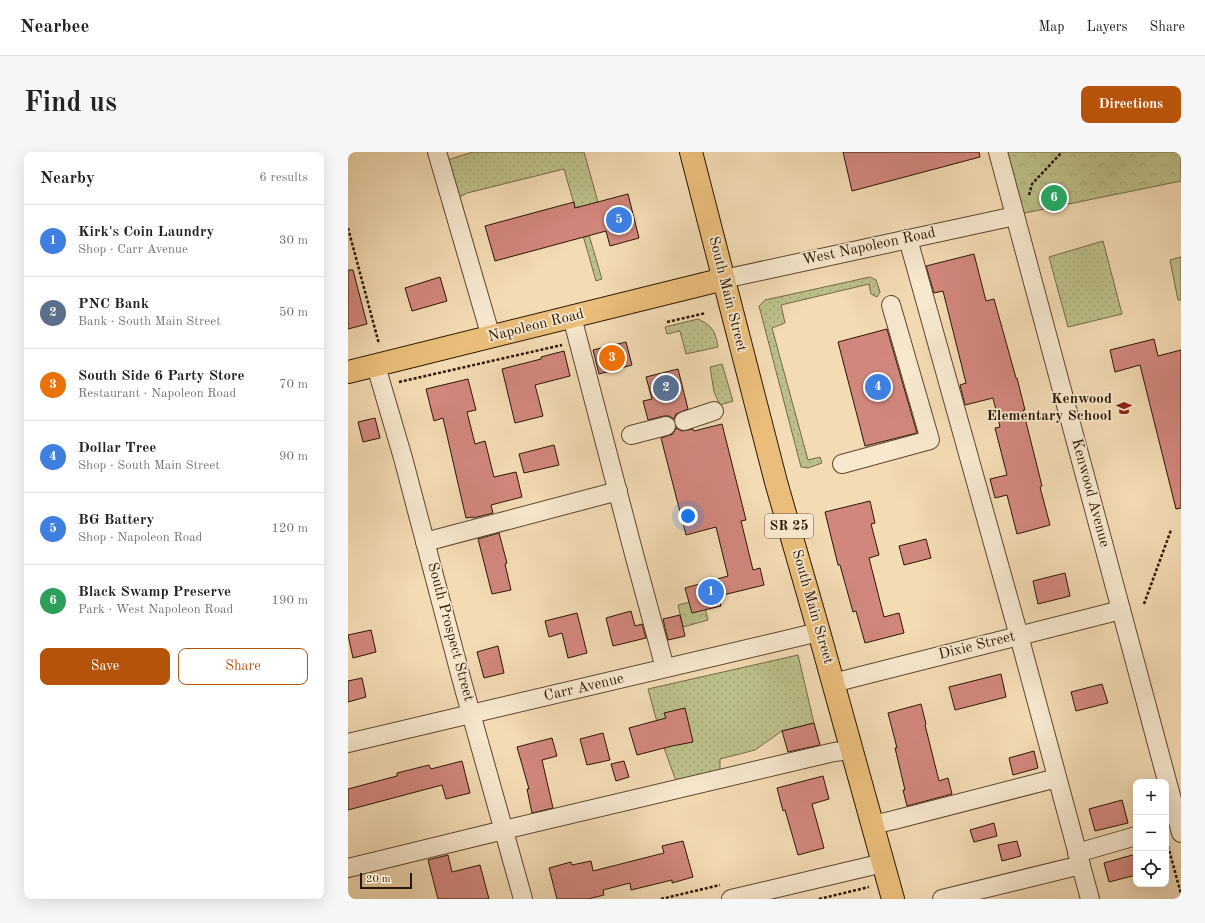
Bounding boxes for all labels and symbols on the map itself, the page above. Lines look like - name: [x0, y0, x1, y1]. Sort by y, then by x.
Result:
- pin: 6: [1041, 183, 1067, 213]
- pin: 5: [606, 205, 632, 235]
- street label: West Napoleon Road: [801, 226, 937, 268]
- street label: South Main Street: [705, 235, 749, 353]
- street label: Napoleon Road: [487, 307, 586, 345]
- pin: 3: [599, 343, 625, 373]
- pin: 4: [865, 372, 891, 402]
- pin: 2: [653, 373, 679, 403]
- place label: Kenwood Elementary School: [986, 392, 1112, 424]
- school or university icon: Kenwood Elementary School: [1115, 399, 1133, 417]
- street label: Kenwood Avenue: [1068, 437, 1112, 549]
- your location: [678, 506, 698, 526]
- road number: SR 25: [765, 514, 813, 538]
- street label: South Main Street: [788, 548, 836, 666]
- street label: South Prospect Street: [424, 561, 476, 703]
- pin: 1: [698, 577, 724, 607]
- street label: Dixie Street: [937, 629, 1017, 663]
- street label: Carr Avenue: [543, 671, 626, 704]
- scale bar: [360, 871, 412, 890]

